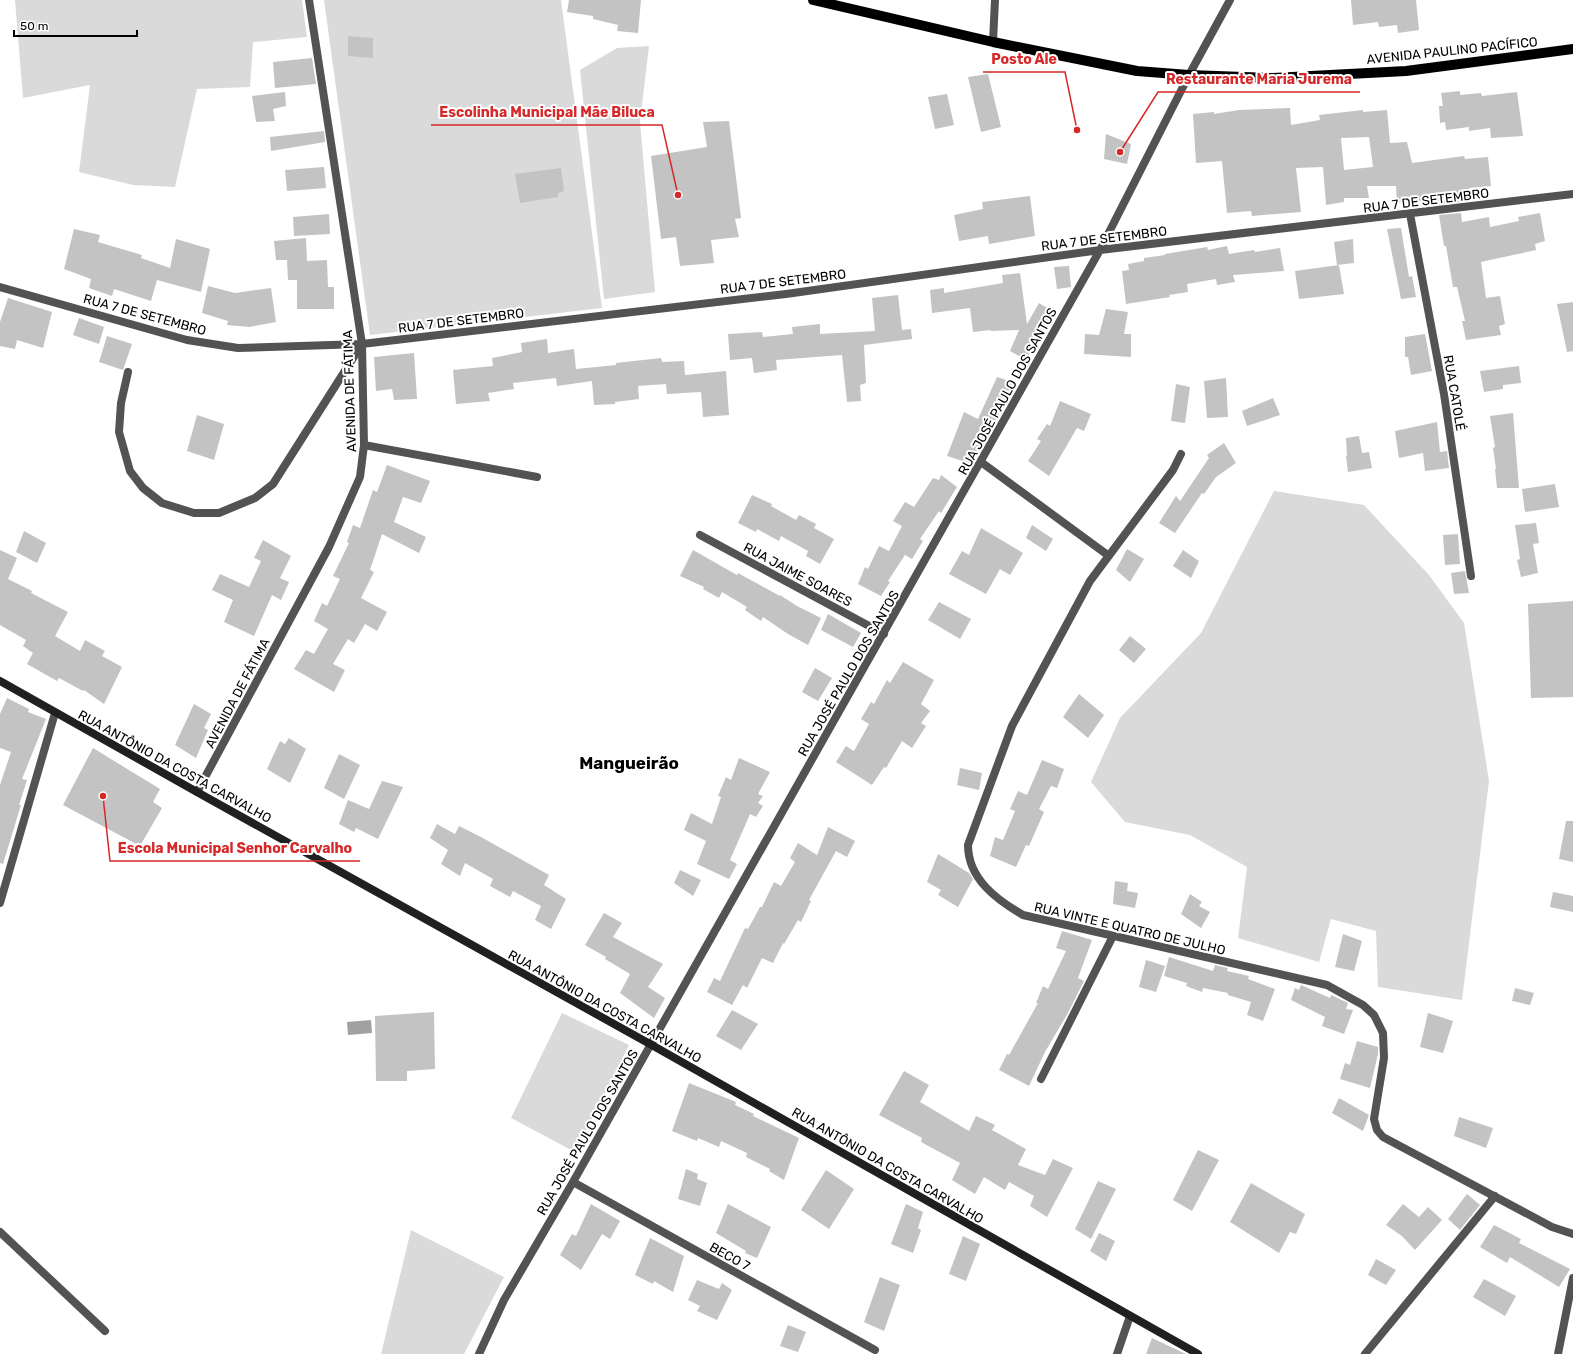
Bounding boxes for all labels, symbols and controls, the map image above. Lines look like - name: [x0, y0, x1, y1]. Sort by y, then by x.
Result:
- scale bar: [14, 12, 137, 38]
- text: 50 m: [20, 19, 48, 33]
- street label: AVENIDA PAULINO PACÍFICO: [1366, 34, 1539, 67]
- callout: Posto Ale: [983, 46, 1065, 72]
- text: Posto Ale: [991, 51, 1057, 68]
- callout: Restaurante Maria Jurema: [1158, 66, 1360, 92]
- text: Restaurante Maria Jurema: [1166, 71, 1352, 88]
- callout: Escolinha Municipal Mãe Biluca: [431, 99, 662, 125]
- text: Escolinha Municipal Mãe Biluca: [439, 104, 655, 121]
- street label: RUA 7 DE SETEMBRO: [1362, 185, 1490, 216]
- street label: RUA 7 DE SETEMBRO: [1040, 223, 1168, 254]
- street label: RUA 7 DE SETEMBRO: [719, 266, 847, 297]
- street label: RUA 7 DE SETEMBRO: [82, 291, 208, 338]
- street label: RUA 7 DE SETEMBRO: [397, 305, 525, 336]
- street label: RUA JOSÉ PAULO DOS SANTOS: [955, 305, 1060, 477]
- street label: AVENIDA DE FÁTIMA: [340, 329, 359, 452]
- street label: RUA CATOLÉ: [1440, 354, 1469, 432]
- street label: RUA JAIME SOARES: [741, 540, 855, 609]
- street label: RUA JOSÉ PAULO DOS SANTOS: [795, 588, 902, 759]
- street label: AVENIDA DE FÁTIMA: [202, 635, 273, 751]
- street label: RUA ANTÔNIO DA COSTA CARVALHO: [76, 707, 274, 826]
- district label: Mangueirão: [579, 753, 679, 773]
- callout: Escola Municipal Senhor Carvalho: [110, 835, 360, 861]
- text: Escola Municipal Senhor Carvalho: [118, 840, 352, 857]
- street label: RUA VINTE E QUATRO DE JULHO: [1033, 899, 1227, 958]
- street label: RUA ANTÔNIO DA COSTA CARVALHO: [506, 947, 704, 1066]
- street label: RUA JOSÉ PAULO DOS SANTOS: [534, 1047, 641, 1218]
- street label: RUA ANTÔNIO DA COSTA CARVALHO: [789, 1104, 986, 1227]
- street label: BECO 7: [707, 1239, 753, 1274]

